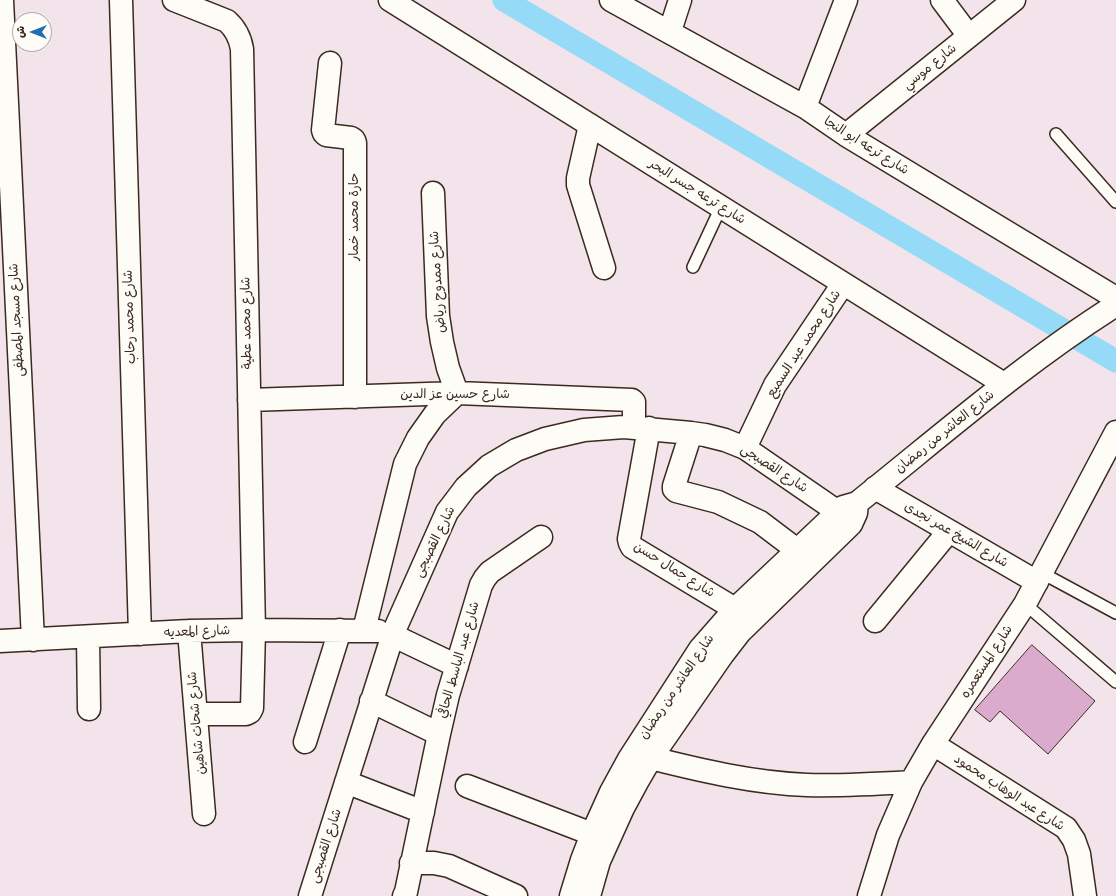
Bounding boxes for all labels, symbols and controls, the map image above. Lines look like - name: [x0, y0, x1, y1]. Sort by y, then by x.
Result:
- north arrow: [12, 12, 52, 52]
- text: ش: [14, 26, 27, 38]
- street label: شارع موسي: [900, 41, 960, 93]
- street label: شارع ترعه ابو النجا: [821, 114, 911, 178]
- street label: شارع ترعه جسر البحر: [646, 156, 748, 228]
- street label: حارة محمد خمار: [347, 173, 363, 261]
- street label: شارع ممدوح رياض: [427, 230, 449, 334]
- street label: شارع مسجد المصطفى: [6, 263, 28, 377]
- street label: شارع محمد رحاب: [121, 269, 139, 365]
- street label: شارع محمد عطية: [238, 276, 256, 370]
- street label: شارع محمد عبد السميع: [763, 287, 845, 401]
- street label: شارع حسين عز الدين: [400, 387, 510, 403]
- street label: شارع العاشر من رمضان: [892, 387, 998, 477]
- street label: شارع القصبجى: [737, 441, 811, 497]
- street label: شارع الشيخ عمر نجدى: [901, 499, 1011, 571]
- street label: شارع القصبجى: [411, 504, 459, 580]
- street label: شارع جمال حسن: [631, 539, 717, 601]
- street label: شارع عبد الباسط الحافي: [435, 600, 483, 720]
- street label: شارع المعديه: [164, 623, 230, 641]
- street label: شارع المستعمره: [958, 623, 1016, 701]
- street label: شارع العاشر من رمضان: [636, 632, 718, 742]
- street label: شارع شحات شاهين: [185, 671, 209, 775]
- street label: شارع عبد الوهاب محمود: [951, 751, 1067, 835]
- street label: شارع القصبجى: [307, 807, 345, 885]

